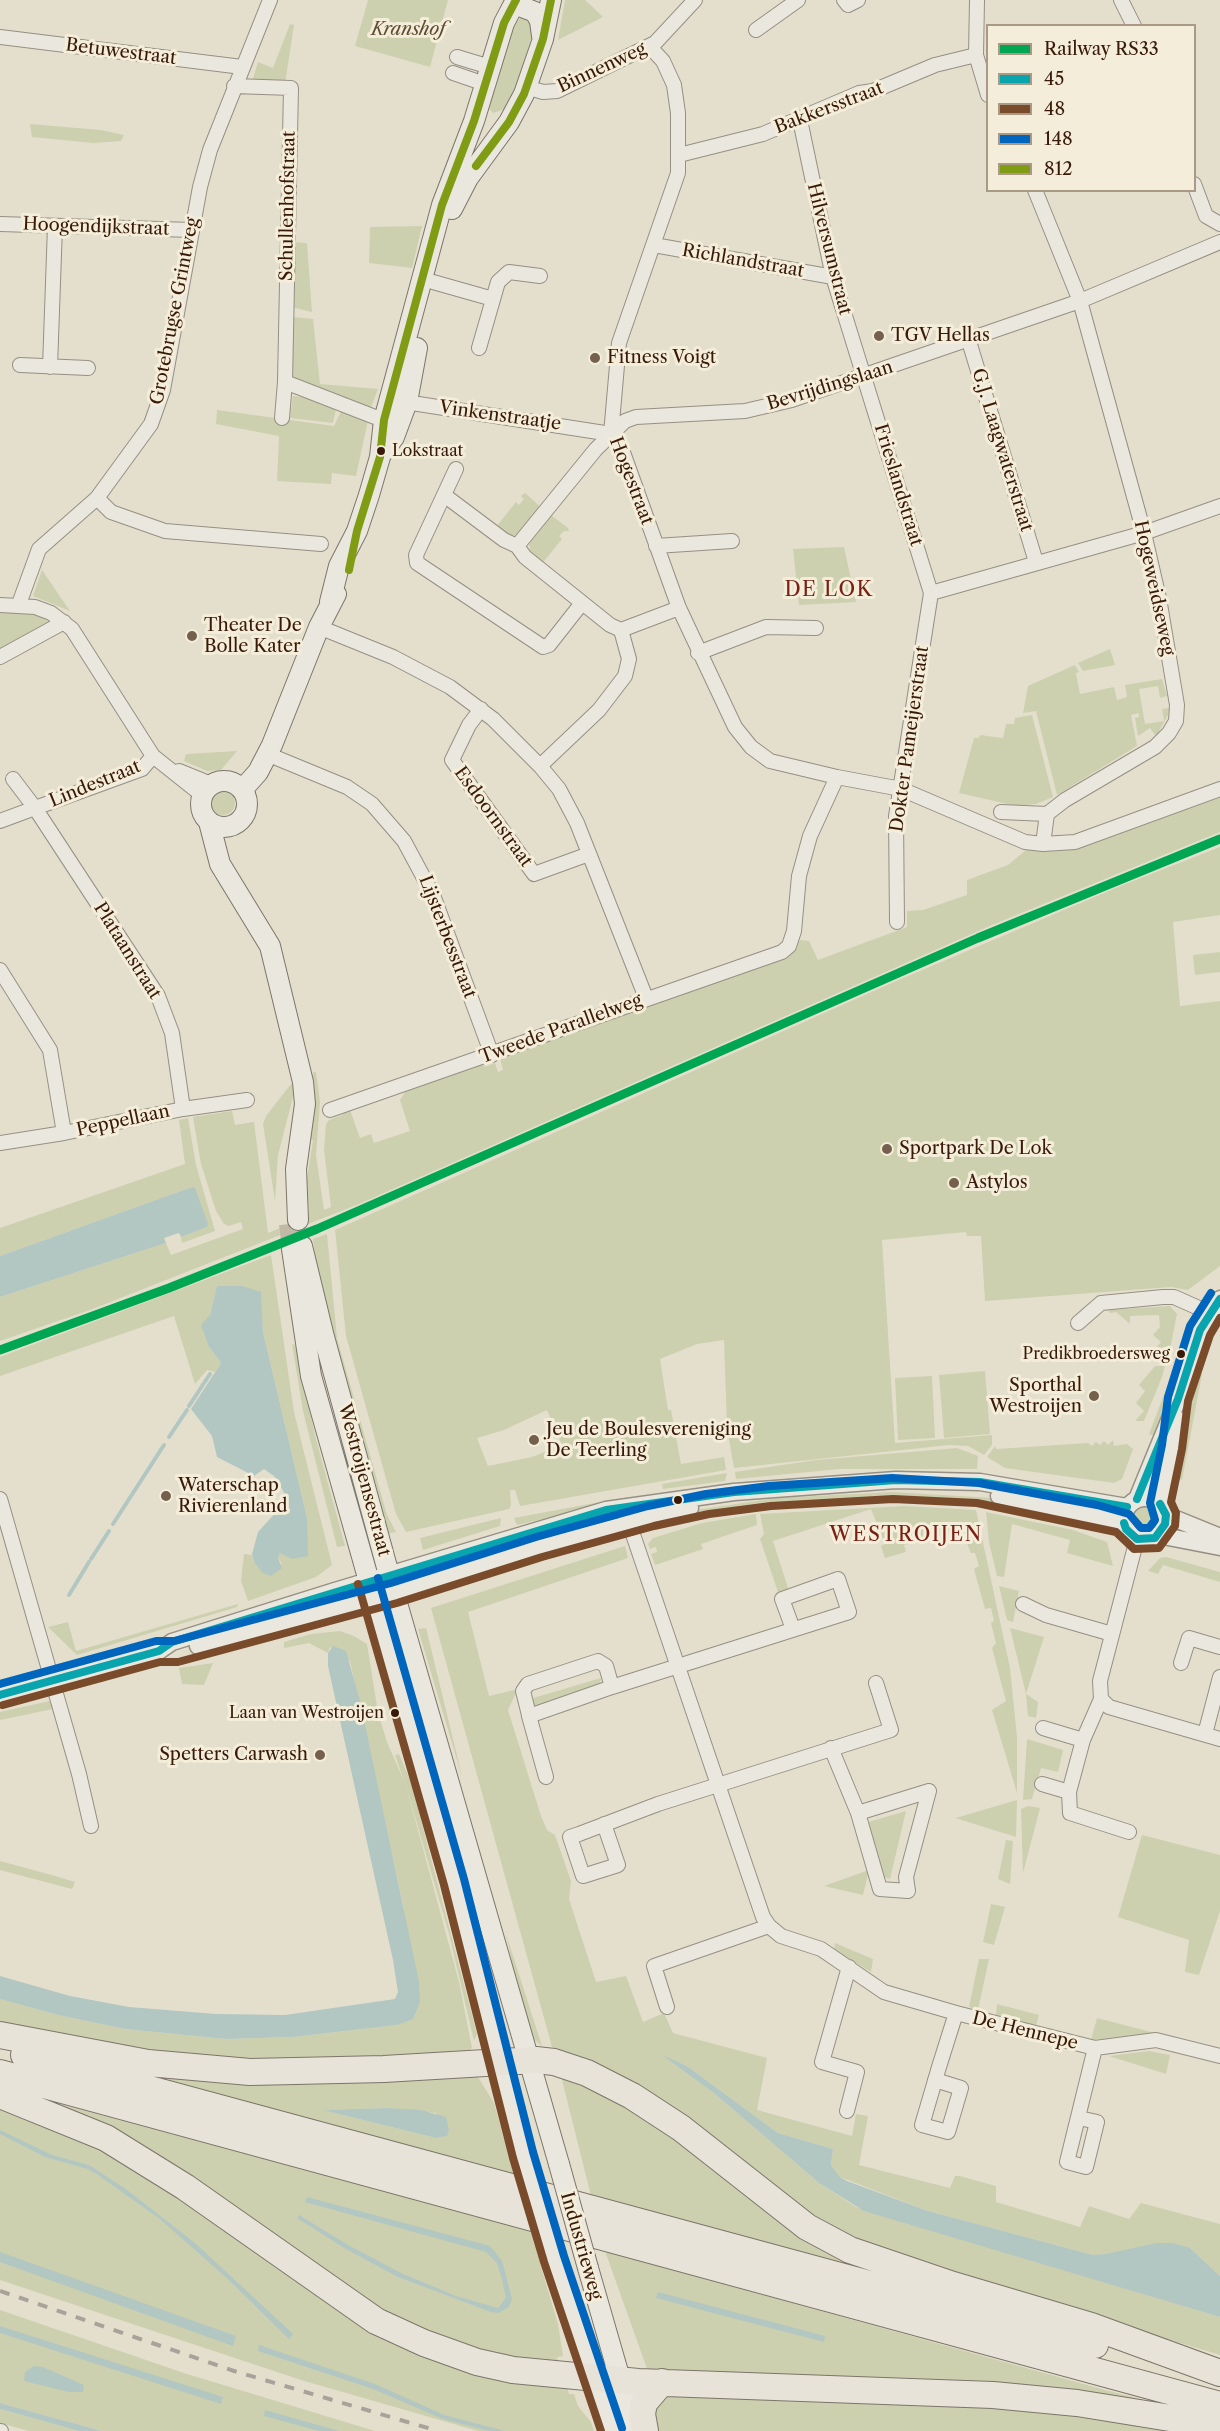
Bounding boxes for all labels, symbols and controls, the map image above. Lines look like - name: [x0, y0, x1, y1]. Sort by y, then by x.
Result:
- park label: Kranshof: [371, 19, 445, 41]
- legend: [986, 24, 1196, 192]
- street label: Betuwestraat: [64, 34, 178, 70]
- street label: Binnenweg: [554, 38, 650, 98]
- text: Railway RS33: [1044, 38, 1159, 60]
- text: 45: [1044, 68, 1064, 90]
- street label: Bakkersstraat: [772, 77, 886, 139]
- text: 48: [1044, 98, 1065, 120]
- text: 148: [1044, 128, 1073, 150]
- street label: Schullenhofstraat: [276, 131, 300, 281]
- text: 812: [1044, 158, 1073, 180]
- street label: Hilversumstraat: [802, 181, 856, 317]
- street label: Hoogendijkstraat: [22, 214, 170, 240]
- street label: Grotebrugse Grintweg: [146, 216, 204, 406]
- street label: Richlandstraat: [680, 240, 806, 282]
- place label: TGV Hellas: [891, 325, 990, 347]
- marker: TGV Hellas: [872, 329, 886, 343]
- place label: Fitness Voigt: [607, 347, 716, 369]
- marker: Fitness Voigt: [588, 351, 602, 365]
- street label: Bevrijdingslaan: [764, 357, 896, 415]
- street label: G.J. Laagwaterstraat: [967, 366, 1037, 534]
- street label: Vinkenstraatje: [438, 397, 562, 435]
- street label: Frieslandstraat: [869, 421, 927, 549]
- street label: Hogestraat: [604, 434, 658, 528]
- place label: Lokstraat: [392, 441, 463, 461]
- marker: Lokstraat: [375, 445, 387, 457]
- street label: Hogeweidseweg: [1129, 518, 1179, 658]
- district label: DE LOK: [784, 578, 874, 602]
- place label: Theater De Bolle Kater: [204, 615, 302, 658]
- marker: Theater De Bolle Kater: [185, 629, 199, 643]
- street label: Dokter Pameijerstraat: [886, 644, 934, 834]
- street label: Lindestraat: [46, 756, 144, 812]
- street label: Esdoornstraat: [449, 762, 537, 872]
- street label: Lijsterbesstraat: [414, 873, 480, 1001]
- street label: Plataanstraat: [89, 899, 165, 1003]
- street label: Tweede Parallelweg: [477, 990, 645, 1068]
- street label: Peppellaan: [74, 1101, 172, 1141]
- place label: Sportpark De Lok: [899, 1138, 1052, 1160]
- marker: Sportpark De Lok: [880, 1142, 894, 1156]
- place label: Astylos: [966, 1172, 1028, 1194]
- marker: Astylos: [947, 1176, 961, 1190]
- place label: Predikbroedersweg: [1023, 1344, 1170, 1364]
- marker: Predikbroedersweg: [1175, 1348, 1187, 1360]
- place label: Sporthal Westroijen: [989, 1375, 1082, 1418]
- marker: Sporthal Westroijen: [1087, 1389, 1101, 1403]
- street label: Westroijensestraat: [333, 1401, 395, 1559]
- place label: Jeu de Boulesvereniging De Teerling: [546, 1419, 751, 1462]
- marker: Jeu de Boulesvereniging De Teerling: [527, 1433, 541, 1447]
- place label: Waterschap Rivierenland: [178, 1475, 288, 1518]
- marker: Waterschap Rivierenland: [159, 1489, 173, 1503]
- unlabelled marker: [672, 1494, 684, 1506]
- district label: WESTROIJEN: [829, 1523, 983, 1547]
- place label: Laan van Westroijen: [229, 1703, 384, 1723]
- marker: Laan van Westroijen: [389, 1707, 401, 1719]
- place label: Spetters Carwash: [159, 1744, 308, 1766]
- marker: Spetters Carwash: [313, 1748, 327, 1762]
- street label: De Hennepe: [970, 2007, 1080, 2055]
- street label: Industrieweg: [555, 2190, 607, 2302]

